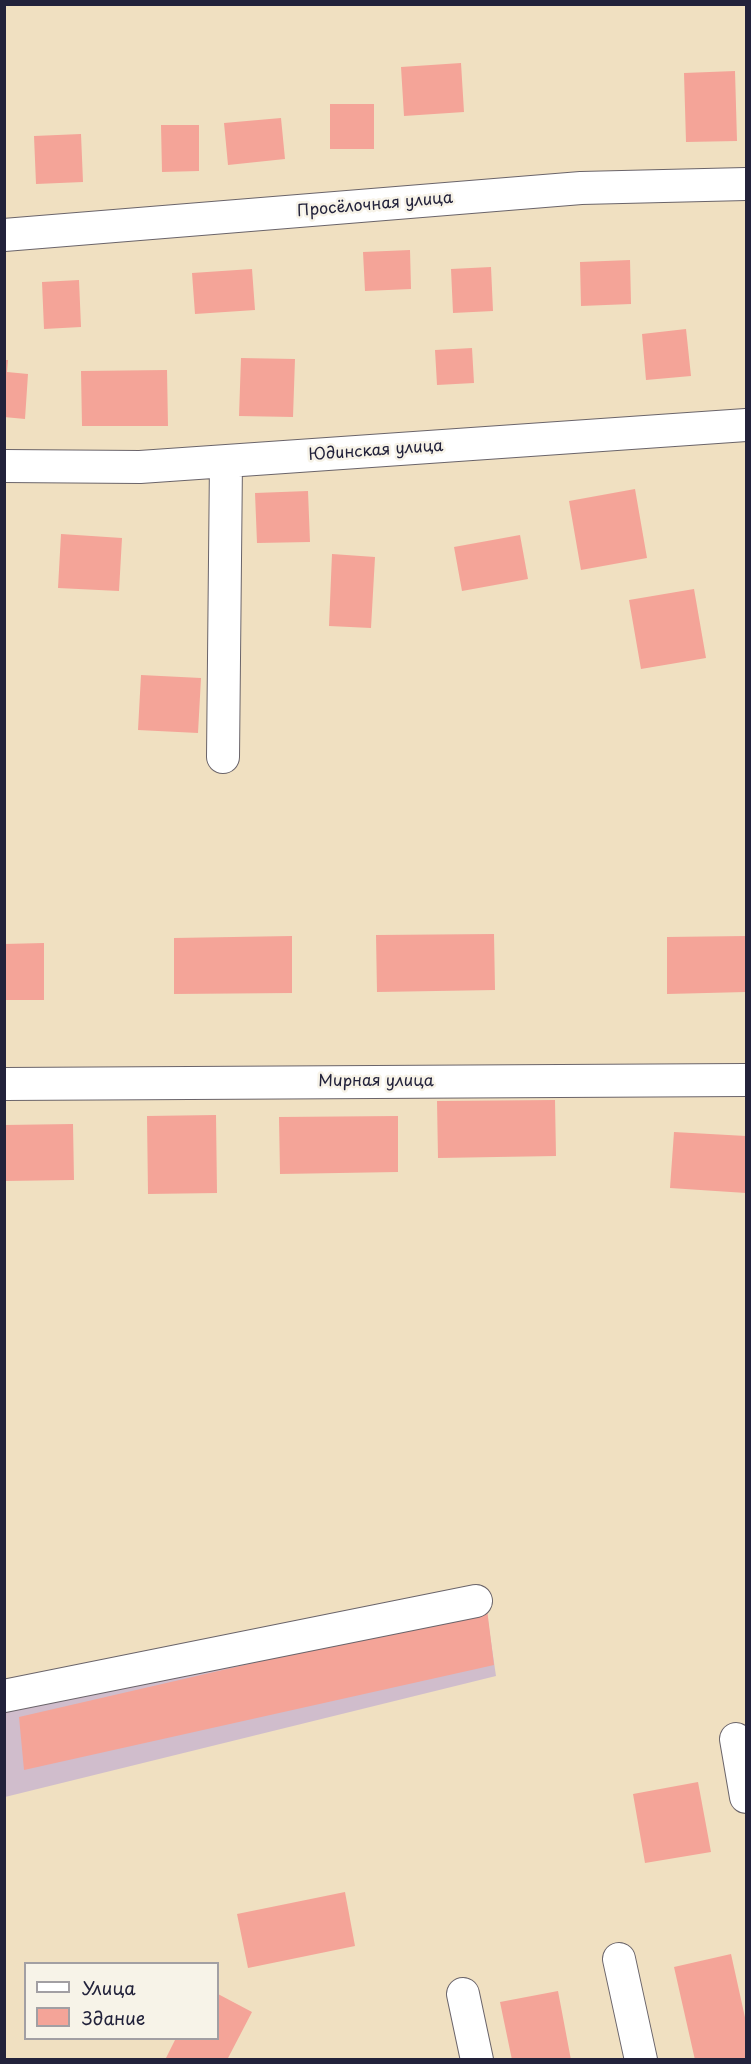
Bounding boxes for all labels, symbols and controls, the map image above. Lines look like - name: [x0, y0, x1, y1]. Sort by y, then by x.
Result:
- street label: Просёлочная улица: [296, 189, 454, 221]
- street label: Юдинская улица: [308, 437, 444, 465]
- street label: Мирная улица: [318, 1072, 434, 1092]
- legend: [24, 1962, 219, 2040]
- text: Улица: [82, 1974, 136, 2001]
- text: Здание: [82, 2004, 145, 2031]

